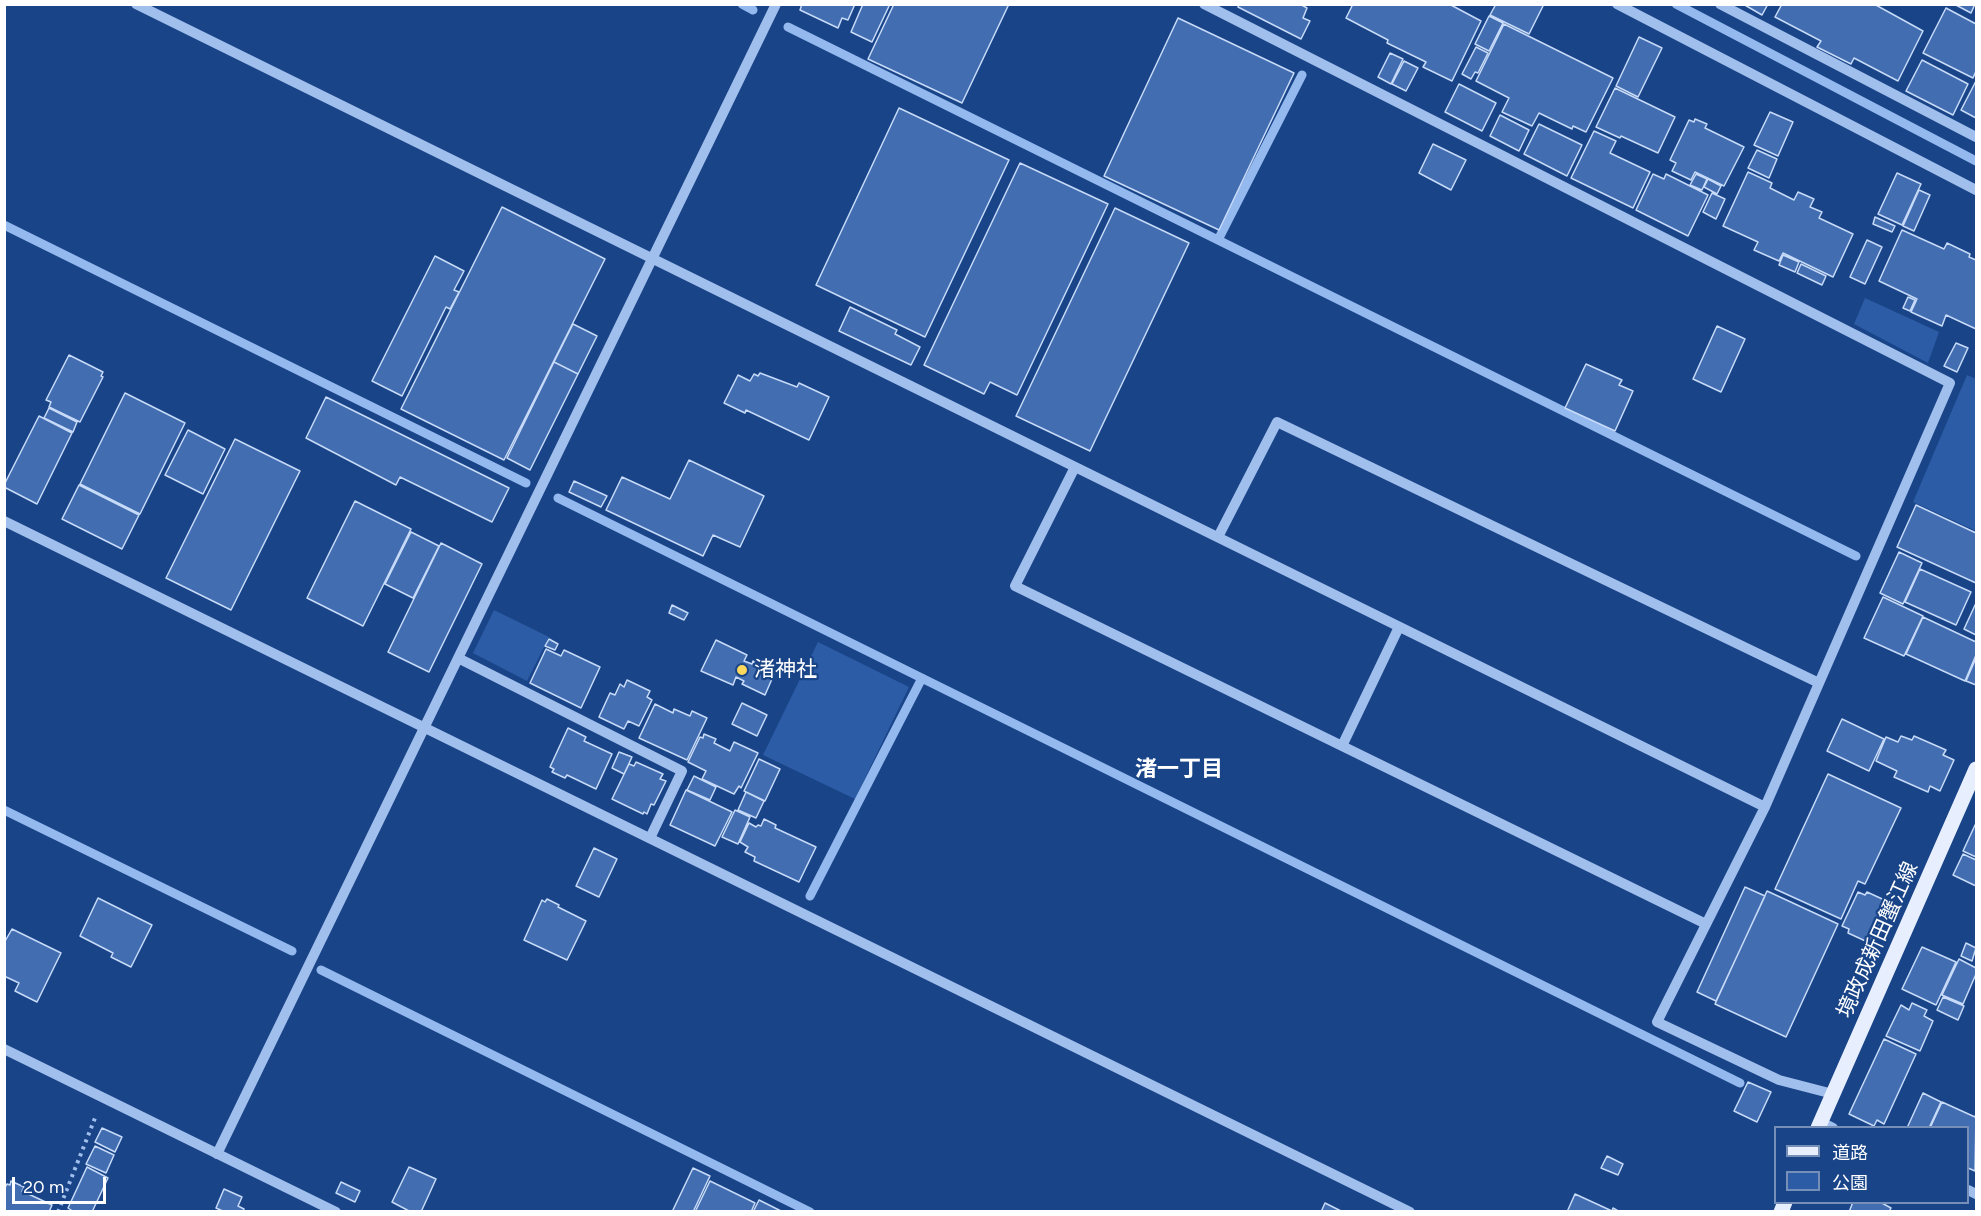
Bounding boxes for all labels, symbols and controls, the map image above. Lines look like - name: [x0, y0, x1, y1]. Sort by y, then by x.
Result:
- place label: 渚神社: [754, 657, 817, 683]
- marker: 渚神社: [735, 663, 749, 677]
- district label: 渚一丁目: [1135, 757, 1223, 783]
- street label: 境政成新田蟹江線: [1832, 858, 1924, 1022]
- legend: [1774, 1126, 1969, 1204]
- text: 道路: [1832, 1142, 1868, 1164]
- scale bar: [15, 1165, 110, 1203]
- text: 公園: [1832, 1172, 1868, 1194]
- text: 20 m: [23, 1176, 64, 1198]

